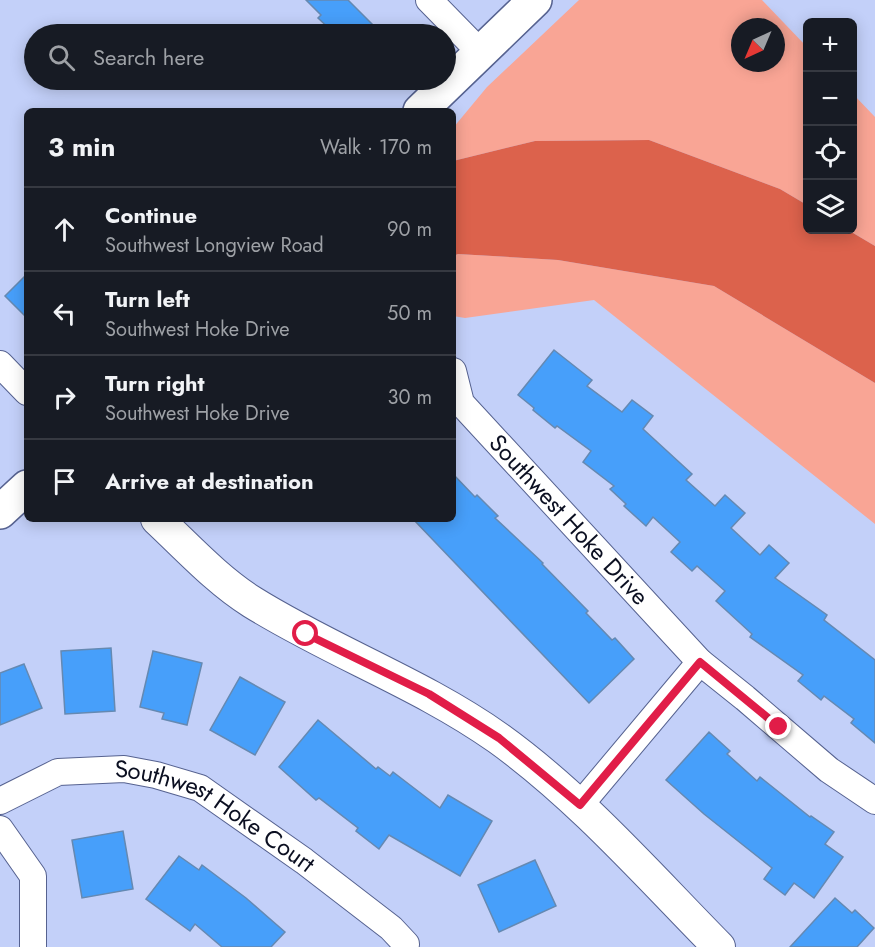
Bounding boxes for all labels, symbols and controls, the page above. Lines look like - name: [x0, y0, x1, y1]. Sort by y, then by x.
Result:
- north arrow: [731, 18, 785, 72]
- map controls: [803, 18, 857, 234]
- button: +: [803, 18, 857, 72]
- search box: [24, 24, 456, 90]
- icon: search: [45, 41, 78, 74]
- text: Search here: [93, 41, 204, 73]
- button: −: [803, 72, 857, 126]
- button: locate: [803, 126, 857, 180]
- text: 3 min: [48, 128, 115, 166]
- text: Walk · 170 m: [320, 133, 432, 162]
- button: layers: [803, 180, 857, 234]
- text: Continue: [105, 199, 197, 231]
- icon: ahead: [48, 213, 81, 246]
- text: 90 m: [387, 215, 432, 244]
- text: Southwest Longview Road: [105, 231, 324, 260]
- text: Turn left: [105, 283, 190, 315]
- icon: left: [48, 297, 81, 330]
- text: 50 m: [387, 299, 432, 328]
- text: Southwest Hoke Drive: [105, 315, 290, 344]
- text: Turn right: [105, 367, 205, 399]
- icon: right: [48, 381, 81, 414]
- text: 30 m: [387, 383, 432, 412]
- text: Southwest Hoke Drive: [105, 399, 290, 428]
- street label: Southwest Hoke Drive: [481, 426, 657, 613]
- icon: arrive: [48, 465, 81, 498]
- text: Arrive at destination: [105, 465, 314, 497]
- route start: [292, 620, 318, 646]
- route end: [765, 713, 791, 739]
- street label: Southwest Hoke Court: [114, 751, 323, 881]

